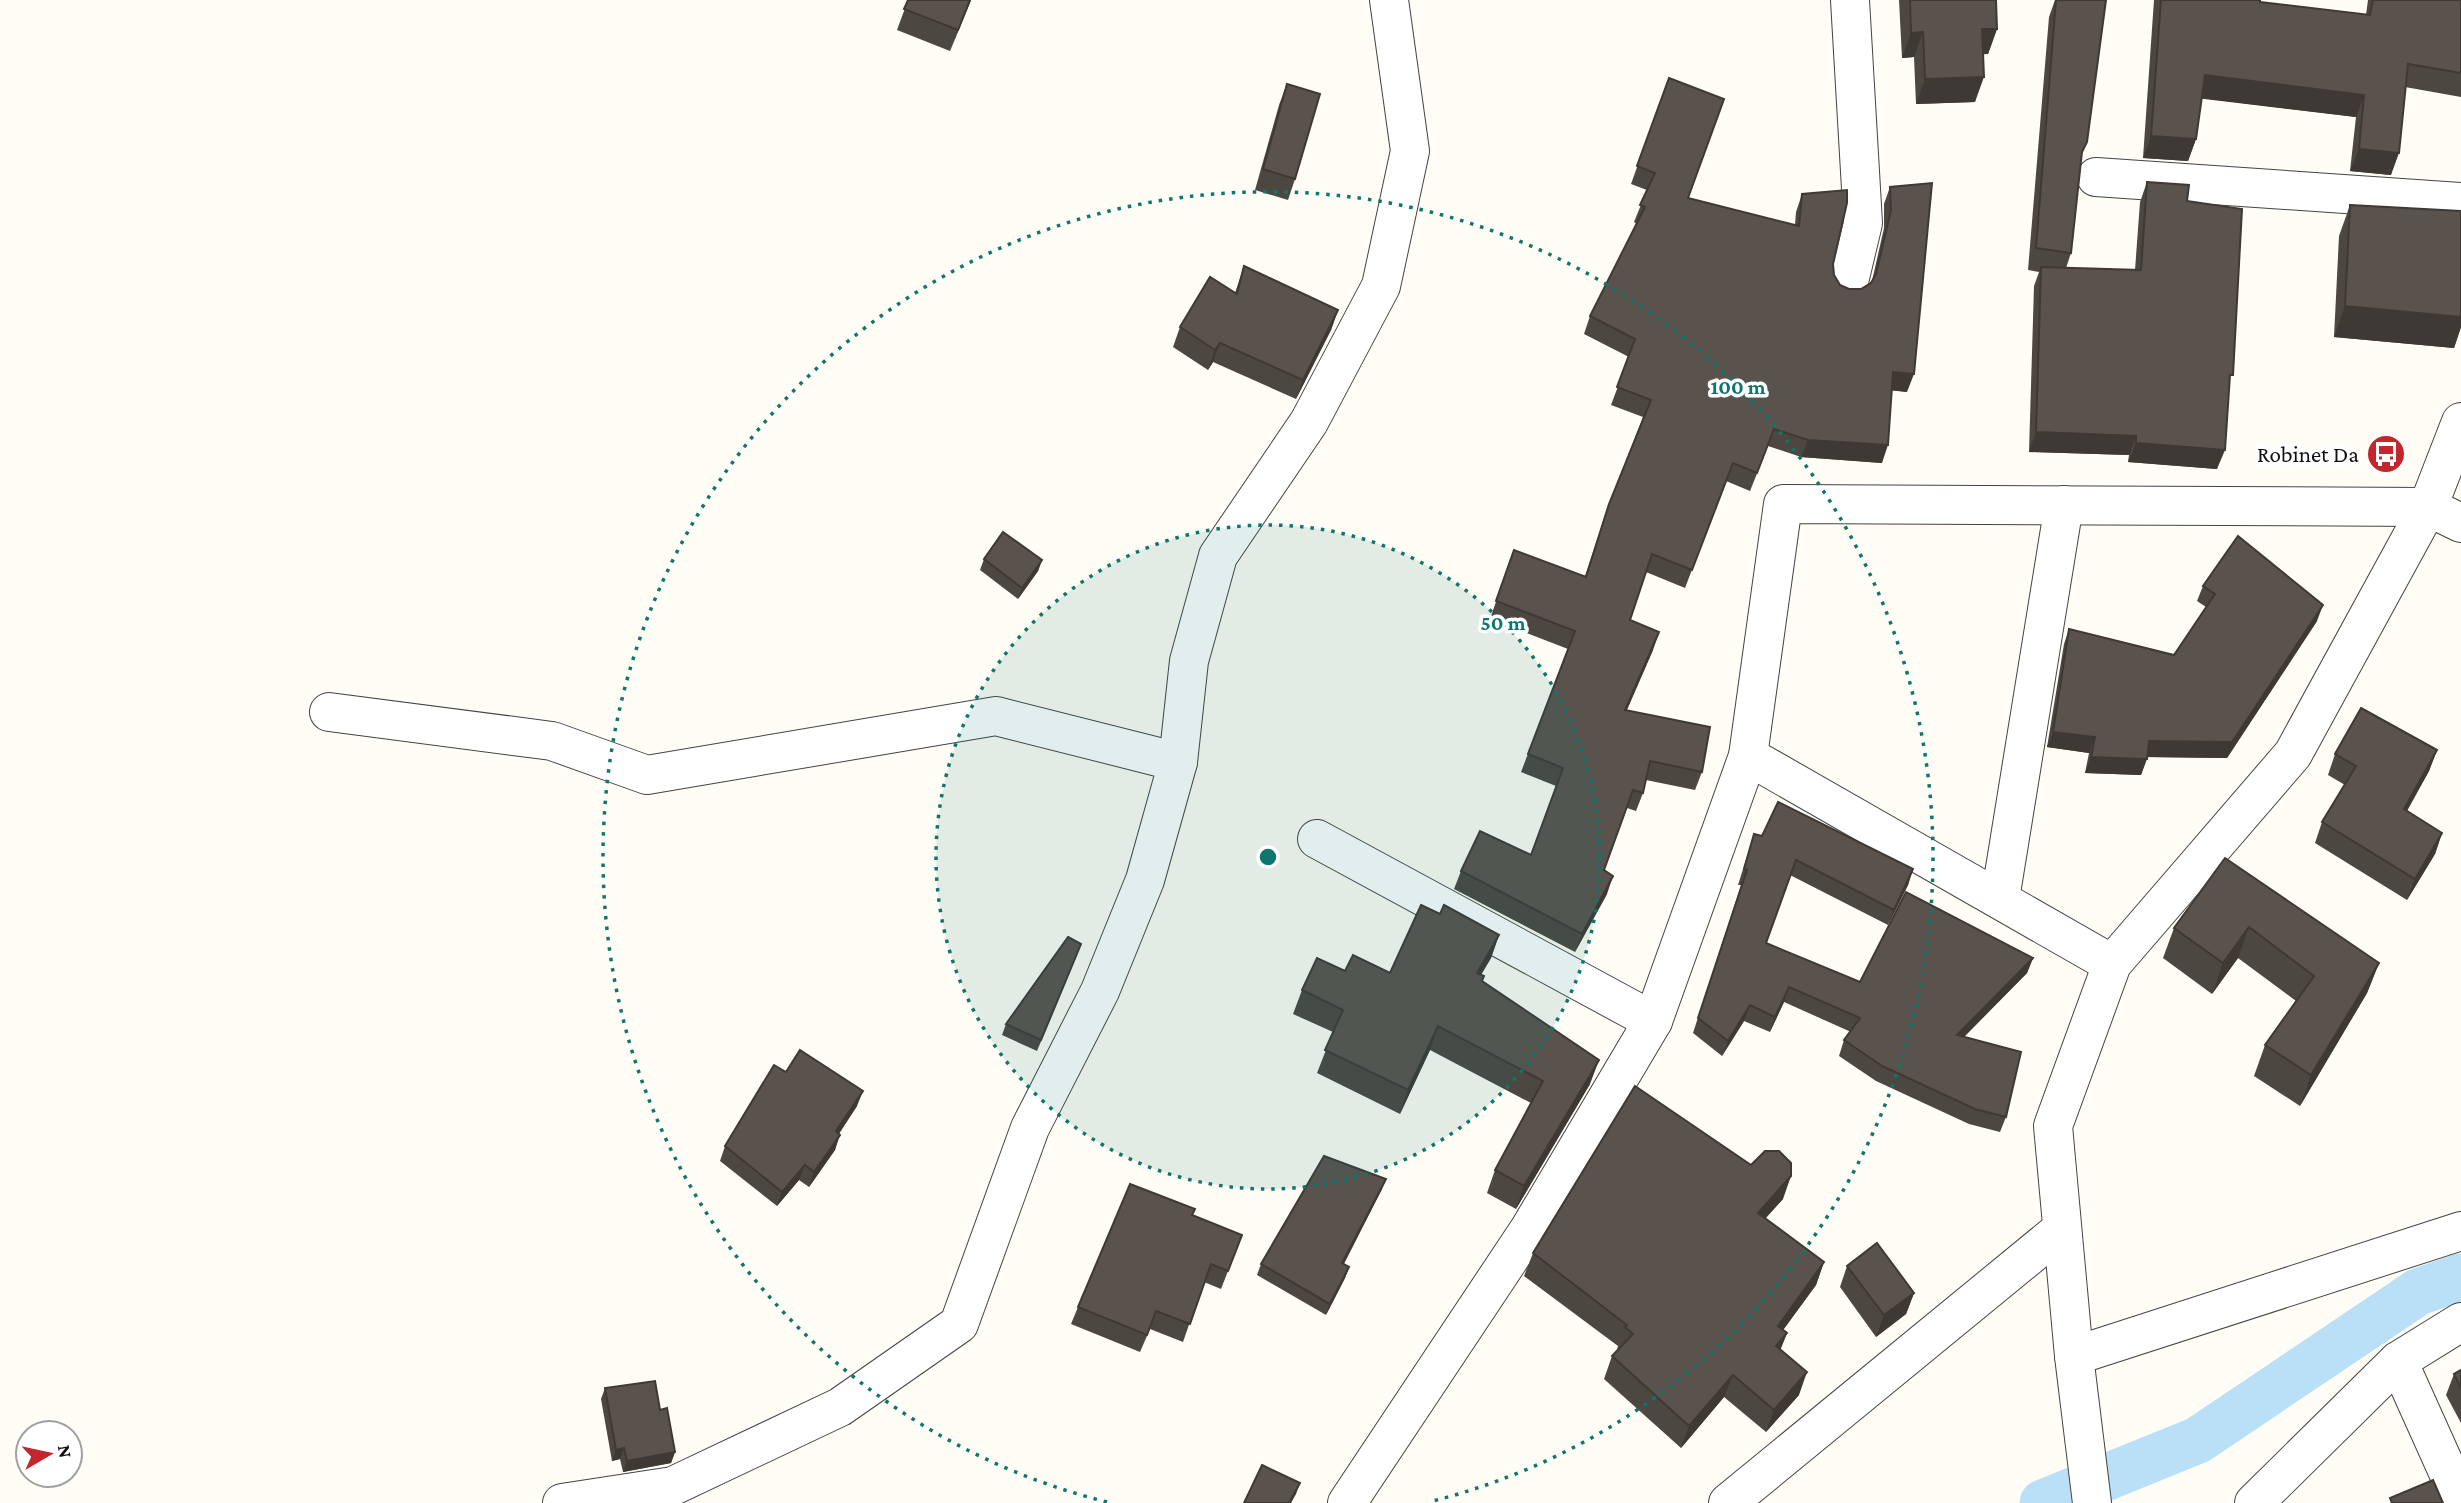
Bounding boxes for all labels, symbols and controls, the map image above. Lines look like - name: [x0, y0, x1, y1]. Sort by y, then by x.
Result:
- text: 100 m: [1710, 375, 1766, 399]
- bus stop icon: Robinet Da: [2365, 433, 2407, 475]
- place label: Robinet Da: [2257, 441, 2359, 467]
- text: 50 m: [1481, 611, 1526, 635]
- centre of rings: [1256, 845, 1280, 869]
- north arrow: [14, 1419, 84, 1489]
- text: N: [54, 1443, 77, 1460]

